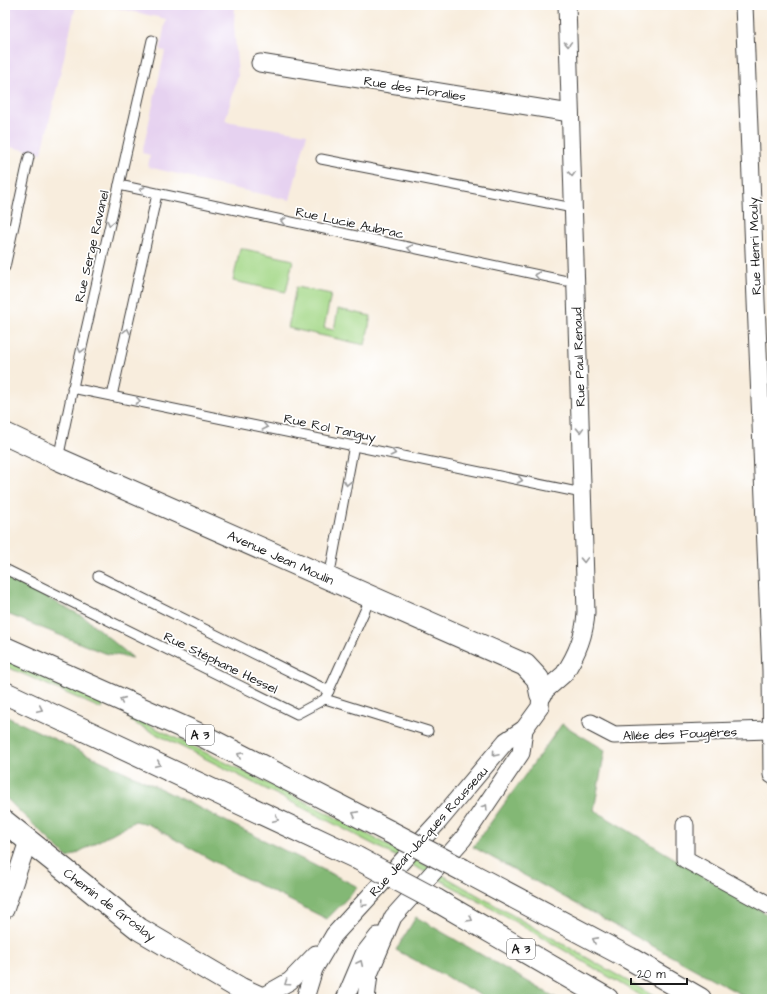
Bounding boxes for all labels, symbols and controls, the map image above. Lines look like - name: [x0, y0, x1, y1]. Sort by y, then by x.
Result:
- one-way arrow: [564, 41, 572, 47]
- street label: Rue des Floralies: [362, 72, 468, 106]
- one-way arrow: [568, 171, 576, 177]
- one-way arrow: [139, 187, 146, 195]
- street label: Rue Serge Ravanel: [70, 188, 115, 304]
- street label: Rue Henri Mouly: [744, 197, 767, 295]
- street label: Rue Lucie Aubrac: [294, 203, 406, 243]
- one-way arrow: [280, 217, 286, 225]
- one-way arrow: [106, 220, 115, 227]
- one-way arrow: [407, 244, 413, 253]
- one-way arrow: [534, 272, 541, 280]
- street label: Rue Paul Renaud: [568, 307, 590, 407]
- one-way arrow: [122, 327, 130, 334]
- one-way arrow: [77, 347, 85, 353]
- one-way arrow: [135, 397, 141, 405]
- street label: Rue Rol Tanguy: [282, 409, 377, 447]
- one-way arrow: [262, 422, 269, 431]
- one-way arrow: [576, 427, 585, 433]
- one-way arrow: [390, 449, 396, 457]
- one-way arrow: [517, 475, 523, 483]
- one-way arrow: [343, 480, 352, 486]
- street label: Avenue Jean Moulin: [224, 526, 337, 590]
- one-way arrow: [580, 557, 589, 563]
- street label: Rue Stéphane Hessel: [161, 627, 281, 698]
- one-way arrow: [118, 697, 126, 705]
- one-way arrow: [36, 704, 44, 712]
- street label: Allée des Fougères: [623, 723, 738, 746]
- road number: A 3: [186, 725, 214, 745]
- one-way arrow: [493, 750, 500, 757]
- one-way arrow: [236, 752, 244, 759]
- one-way arrow: [154, 759, 162, 767]
- street label: Rue Jean-Jacques Rousseau: [365, 762, 492, 901]
- one-way arrow: [480, 804, 487, 811]
- one-way arrow: [352, 811, 360, 819]
- one-way arrow: [272, 814, 279, 822]
- street label: Chemin de Groslay: [59, 864, 159, 946]
- one-way arrow: [360, 899, 367, 907]
- one-way arrow: [465, 915, 473, 922]
- one-way arrow: [592, 937, 599, 944]
- road number: A 3: [507, 939, 535, 959]
- one-way arrow: [355, 960, 363, 968]
- scale bar: [631, 960, 687, 986]
- text: 20 m: [637, 966, 666, 983]
- one-way arrow: [284, 978, 291, 986]

